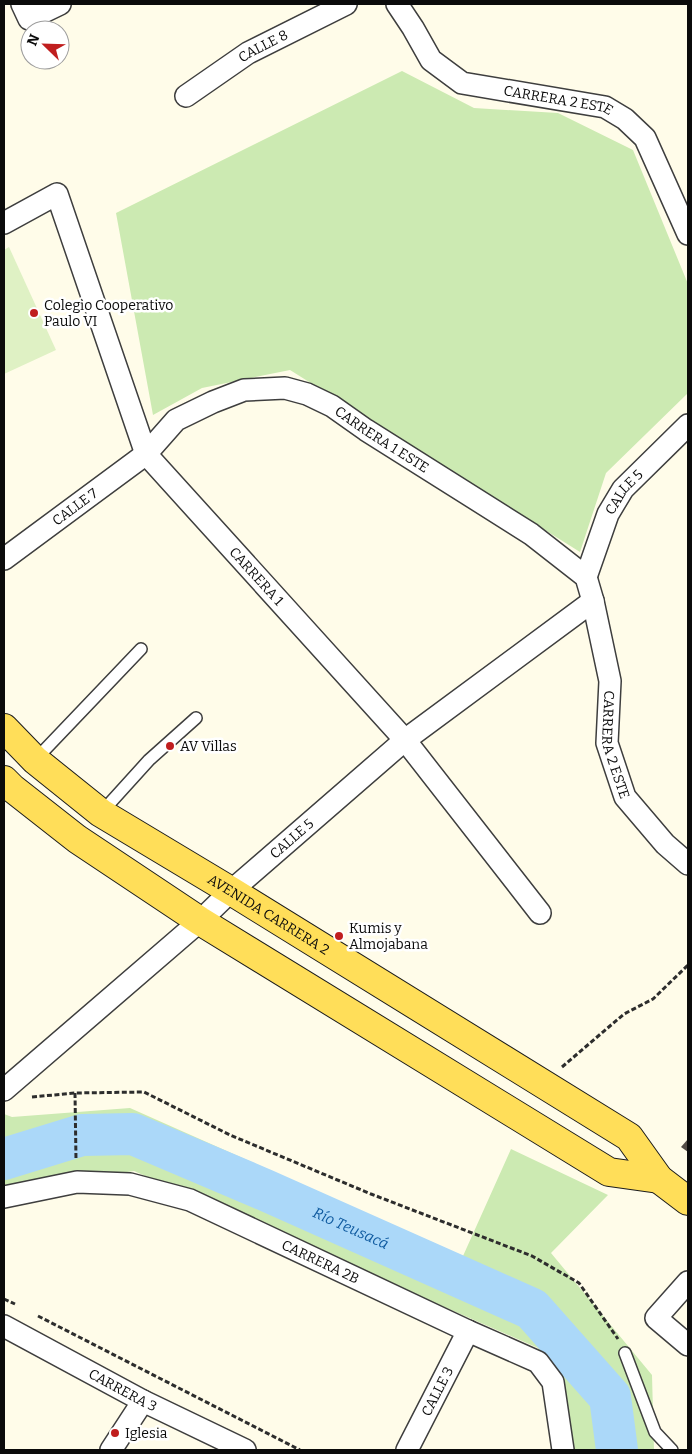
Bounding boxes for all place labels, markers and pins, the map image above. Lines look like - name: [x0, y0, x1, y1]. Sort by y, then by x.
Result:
- place label: Colegio Cooperativo Paulo VI: [44, 297, 173, 330]
- marker: Colegio Cooperativo Paulo VI: [28, 307, 40, 319]
- place label: AV Villas: [180, 738, 237, 755]
- marker: AV Villas: [164, 740, 176, 752]
- place label: Kumis y Almojabana: [349, 920, 428, 953]
- marker: Kumis y Almojabana: [333, 930, 345, 942]
- place label: Iglesia: [125, 1425, 168, 1442]
- marker: Iglesia: [109, 1427, 121, 1439]

